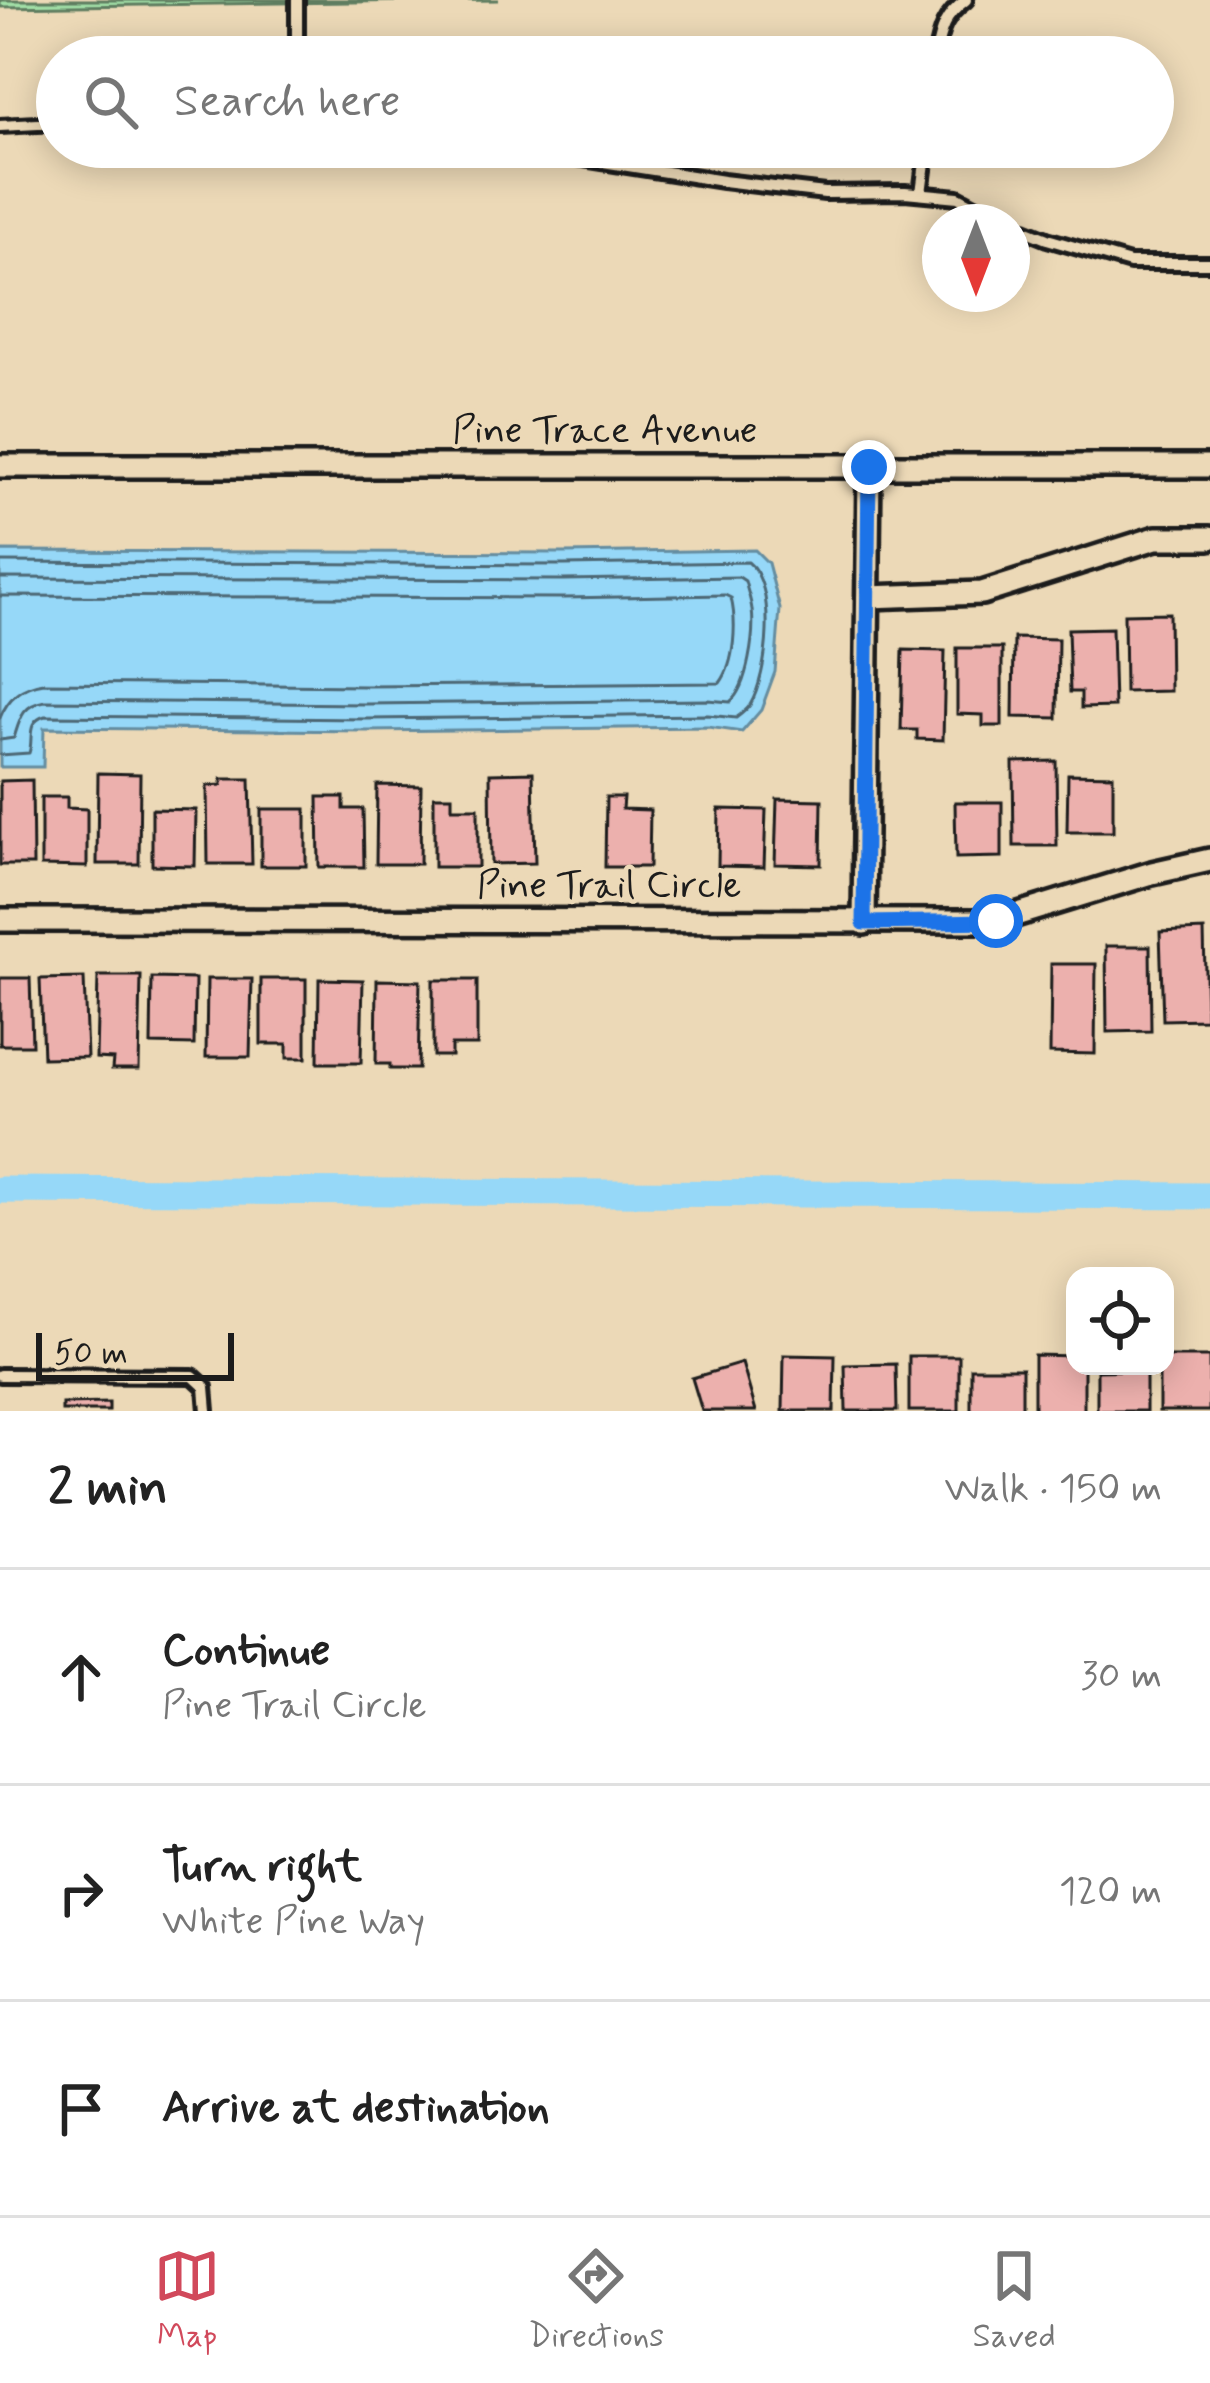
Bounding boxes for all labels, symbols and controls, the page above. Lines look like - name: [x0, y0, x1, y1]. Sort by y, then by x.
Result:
- search box: [36, 36, 1174, 168]
- icon: search: [78, 69, 144, 135]
- text: Search here: [174, 73, 401, 132]
- north arrow: [922, 204, 1030, 312]
- street label: Pine Trace Avenue: [452, 406, 758, 457]
- route end: [842, 440, 896, 494]
- street label: Pine Trail Circle: [477, 861, 741, 912]
- route start: [969, 894, 1023, 948]
- map controls: [1066, 1267, 1174, 1375]
- button: locate: [1066, 1267, 1174, 1375]
- scale bar: [36, 1327, 234, 1380]
- text: 50 m: [54, 1332, 128, 1376]
- text: 2 min: [48, 1456, 168, 1522]
- text: Walk · 150 m: [944, 1464, 1162, 1515]
- text: Continue: [162, 1622, 330, 1681]
- icon: ahead: [48, 1644, 114, 1710]
- text: 30 m: [1080, 1651, 1162, 1702]
- text: Pine Trail Circle: [162, 1681, 427, 1732]
- text: Turn right: [162, 1838, 362, 1897]
- icon: right: [48, 1860, 114, 1926]
- text: 120 m: [1059, 1867, 1162, 1918]
- text: White Pine Way: [162, 1897, 425, 1948]
- icon: arrive: [48, 2076, 114, 2142]
- text: Arrive at destination: [162, 2079, 550, 2138]
- tab: Map: [154, 2243, 220, 2359]
- tab: Directions: [528, 2243, 664, 2359]
- tab: Saved: [972, 2243, 1056, 2359]

